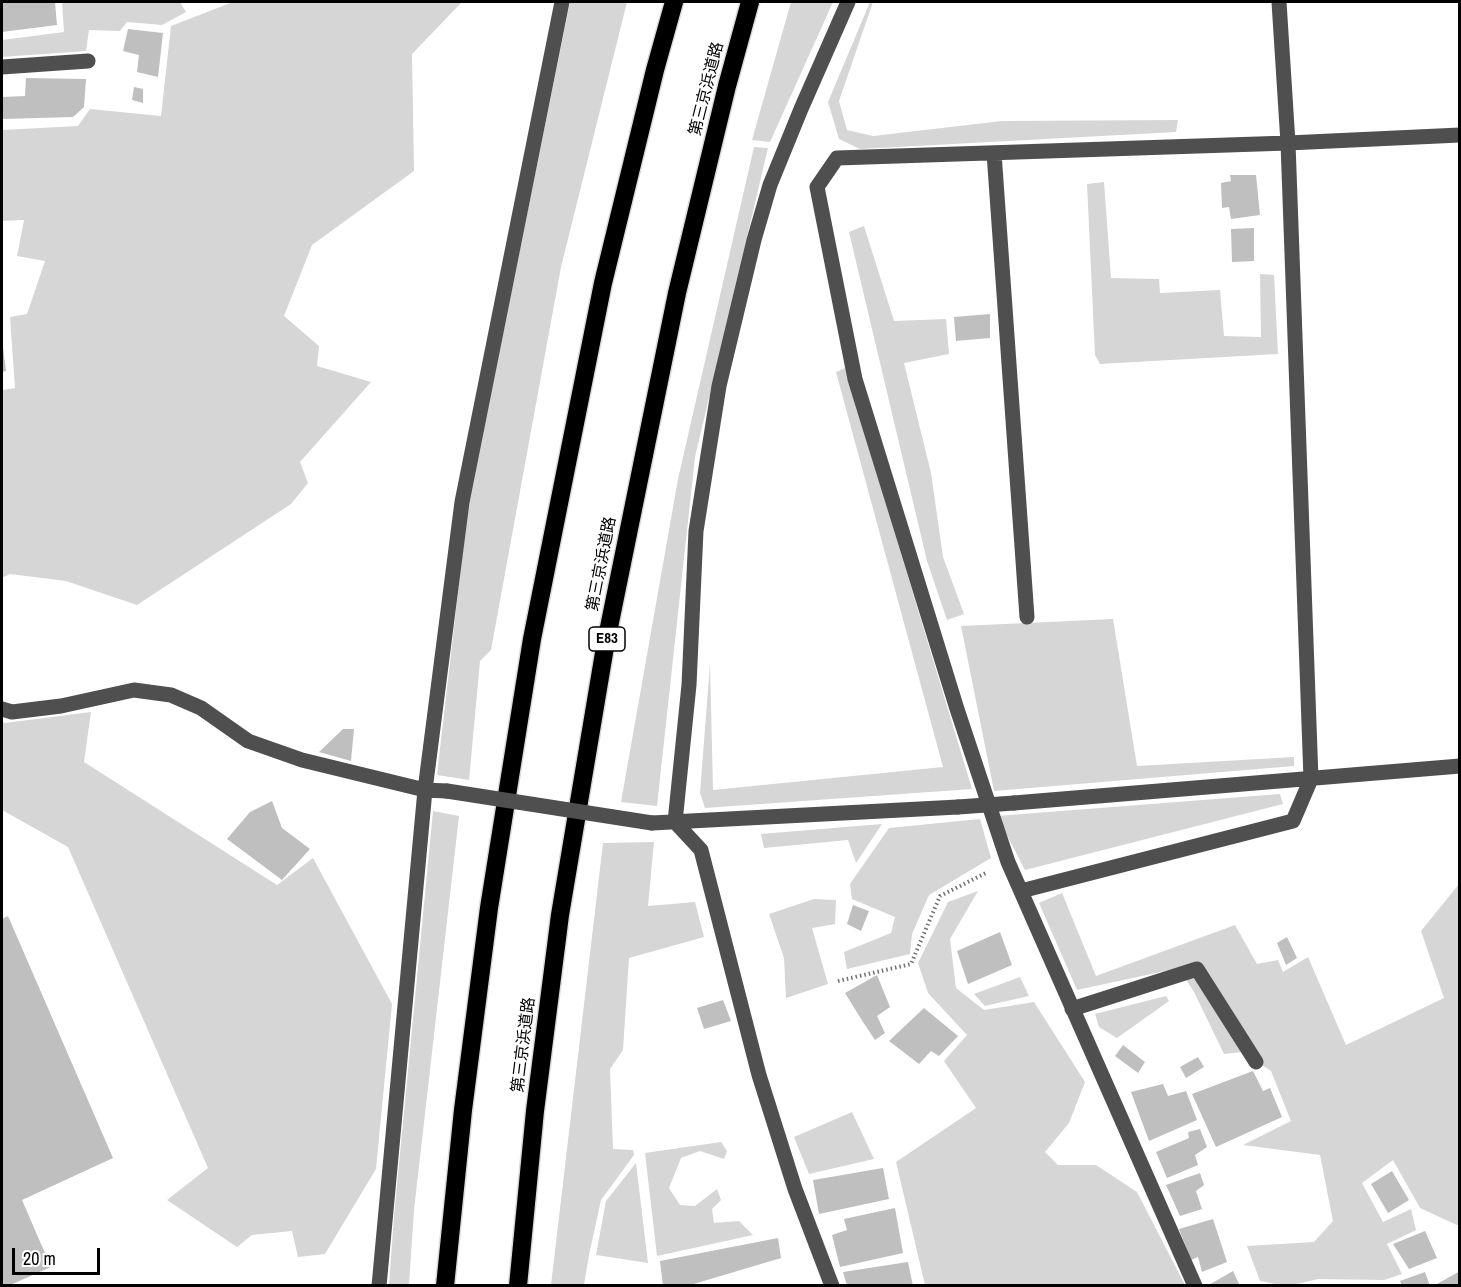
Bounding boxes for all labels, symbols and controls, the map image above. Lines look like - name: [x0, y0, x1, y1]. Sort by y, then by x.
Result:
- street label: 第三京浜道路: [686, 40, 728, 138]
- street label: 第三京浜道路: [583, 515, 621, 613]
- road number: E83: [589, 627, 625, 651]
- street label: 第三京浜道路: [509, 996, 539, 1094]
- scale bar: [15, 1236, 104, 1274]
- text: 20 m: [23, 1246, 56, 1271]

